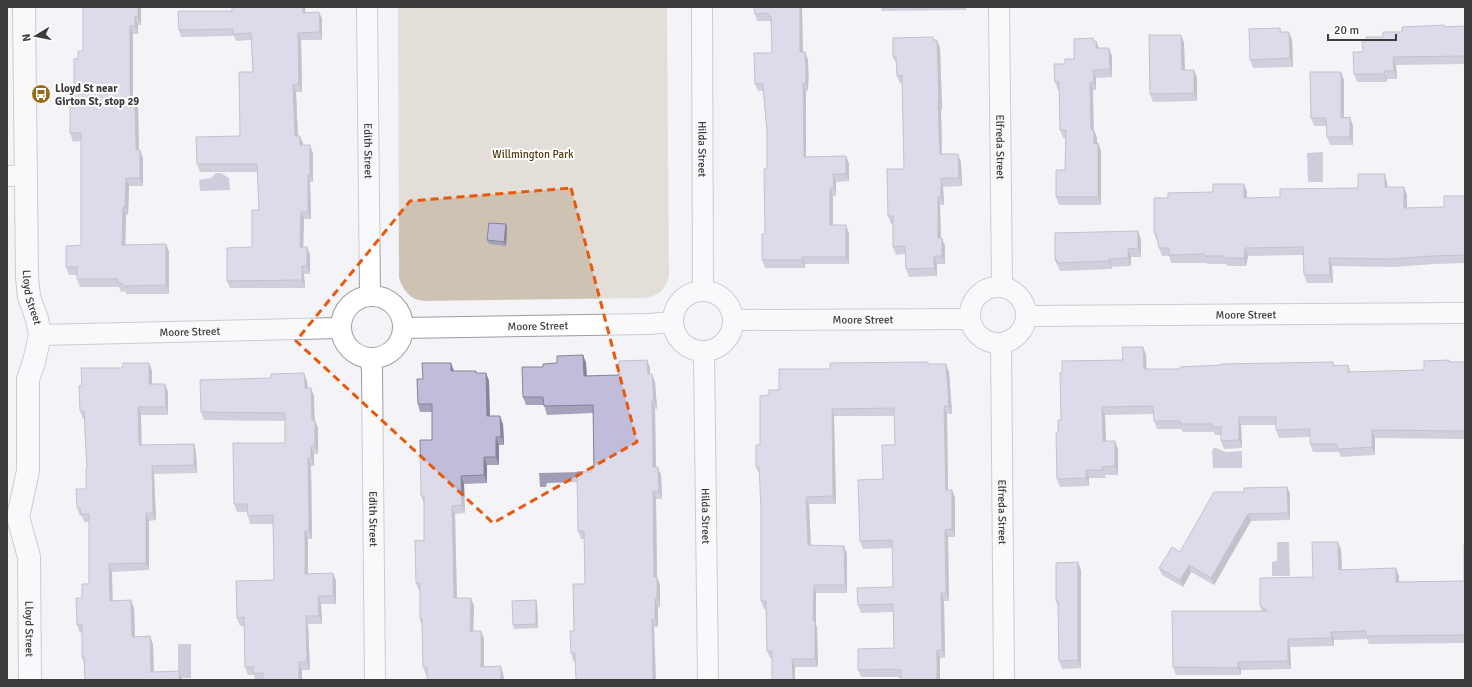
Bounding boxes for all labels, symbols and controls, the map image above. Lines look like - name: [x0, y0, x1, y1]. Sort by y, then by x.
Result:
- north arrow: [16, 16, 56, 56]
- scale bar: [1328, 16, 1396, 42]
- text: 20 m: [1334, 23, 1359, 38]
- text: N: [20, 33, 34, 43]
- place label: Lloyd St near Girton St, stop 29: [55, 82, 139, 108]
- bus stop icon: Lloyd St near Girton St, stop 29: [30, 83, 52, 105]
- street label: Elfreda Street: [994, 114, 1007, 180]
- street label: Hilda Street: [696, 121, 709, 177]
- street label: Edith Street: [362, 123, 375, 179]
- park label: Willmington Park: [492, 148, 574, 161]
- street label: Lloyd Street: [20, 270, 44, 326]
- street label: Moore Street: [1216, 308, 1277, 321]
- street label: Moore Street: [833, 313, 894, 326]
- street label: Moore Street: [507, 319, 569, 333]
- street label: Moore Street: [159, 324, 221, 339]
- street label: Elfreda Street: [996, 479, 1009, 545]
- street label: Hilda Street: [699, 488, 713, 544]
- street label: Edith Street: [367, 491, 380, 547]
- street label: Lloyd Street: [23, 601, 36, 657]

